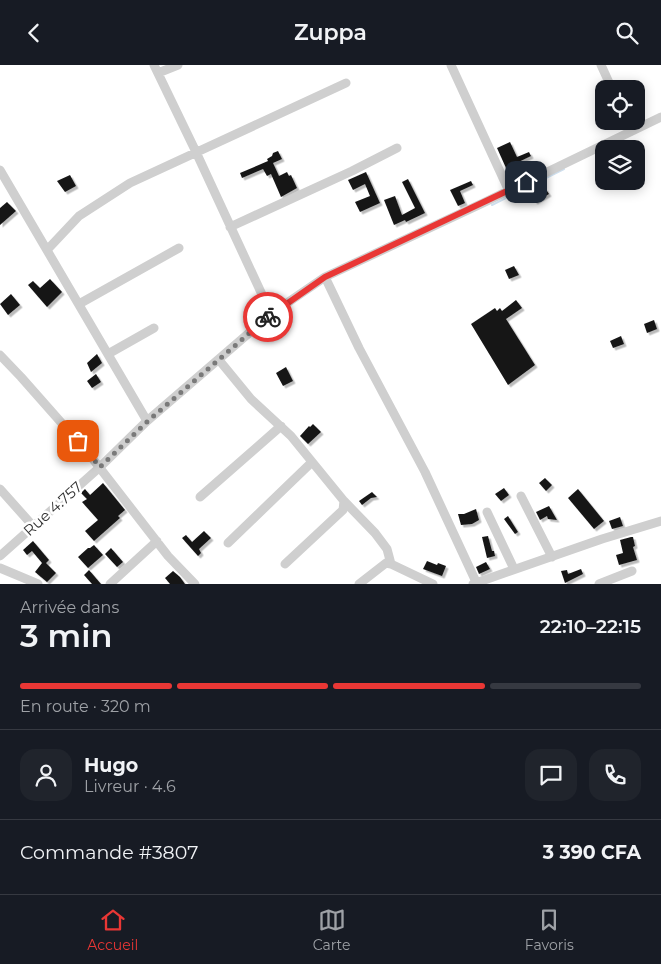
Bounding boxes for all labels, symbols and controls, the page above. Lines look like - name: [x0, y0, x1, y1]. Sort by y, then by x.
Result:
- icon: back: [20, 19, 48, 47]
- text: Zuppa: [294, 19, 367, 46]
- icon: search: [613, 19, 641, 47]
- map controls: [595, 80, 645, 190]
- button: locate: [595, 80, 645, 130]
- button: layers: [595, 140, 645, 190]
- pin: [505, 161, 547, 203]
- icon: home: [512, 168, 540, 196]
- courier: [243, 292, 293, 342]
- icon: bike: [254, 303, 282, 331]
- pin: [57, 420, 99, 462]
- icon: bag: [64, 427, 92, 455]
- street label: Rue 4.757: [19, 477, 86, 540]
- text: Arrivée dans: [20, 598, 119, 617]
- text: 22:10–22:15: [540, 615, 641, 638]
- text: 3 min: [20, 616, 112, 655]
- text: En route · 320 m: [20, 697, 151, 716]
- button: person: [20, 749, 72, 801]
- button: chat: [525, 749, 577, 801]
- button: phone: [589, 749, 641, 801]
- text: Hugo: [84, 754, 138, 777]
- text: Livreur · 4.6: [84, 777, 176, 796]
- text: Commande #3807: [20, 841, 198, 864]
- text: 3 390 CFA: [543, 841, 641, 864]
- tab: Accueil: [87, 906, 138, 954]
- tab: Carte: [313, 906, 350, 954]
- tab: Favoris: [525, 906, 574, 954]

